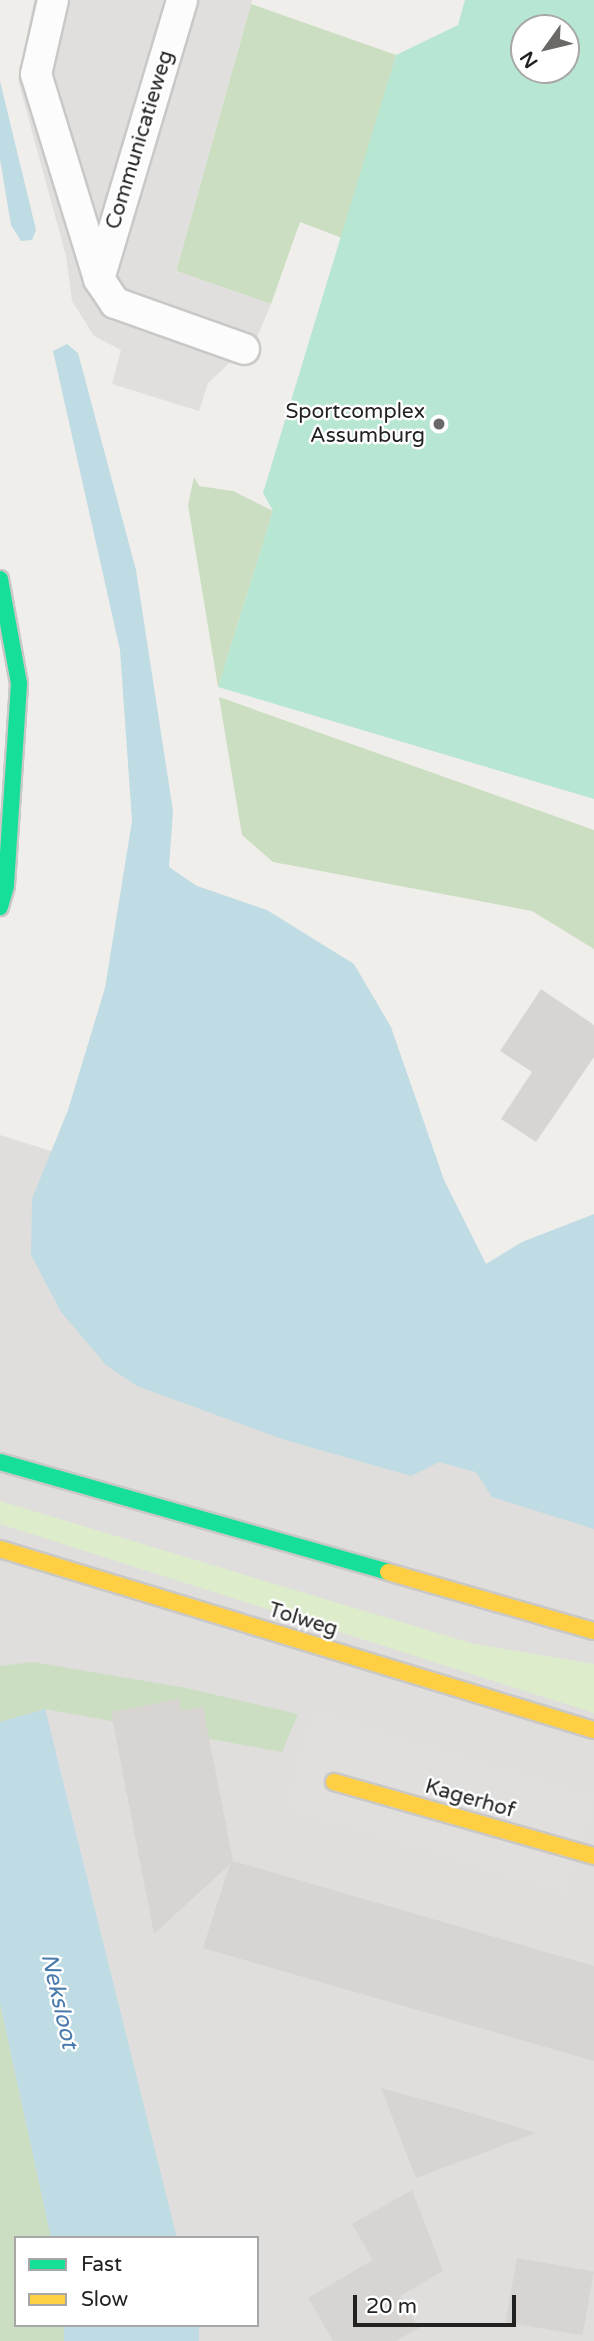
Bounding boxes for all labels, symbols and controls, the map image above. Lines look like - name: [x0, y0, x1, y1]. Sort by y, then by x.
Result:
- north arrow: [510, 14, 580, 84]
- text: N: [516, 47, 543, 72]
- street label: Communicatieweg: [101, 48, 179, 232]
- place label: Sportcomplex Assumburg: [286, 399, 425, 449]
- marker: Sportcomplex Assumburg: [431, 416, 447, 432]
- street label: Tolweg: [265, 1598, 341, 1642]
- street label: Kagerhof: [422, 1774, 518, 1824]
- water label: Neksloot: [35, 1951, 83, 2051]
- legend: [14, 2236, 259, 2327]
- text: Fast: [81, 2252, 122, 2277]
- scale bar: [356, 2282, 519, 2326]
- text: Slow: [81, 2287, 128, 2312]
- text: 20 m: [366, 2294, 417, 2319]

